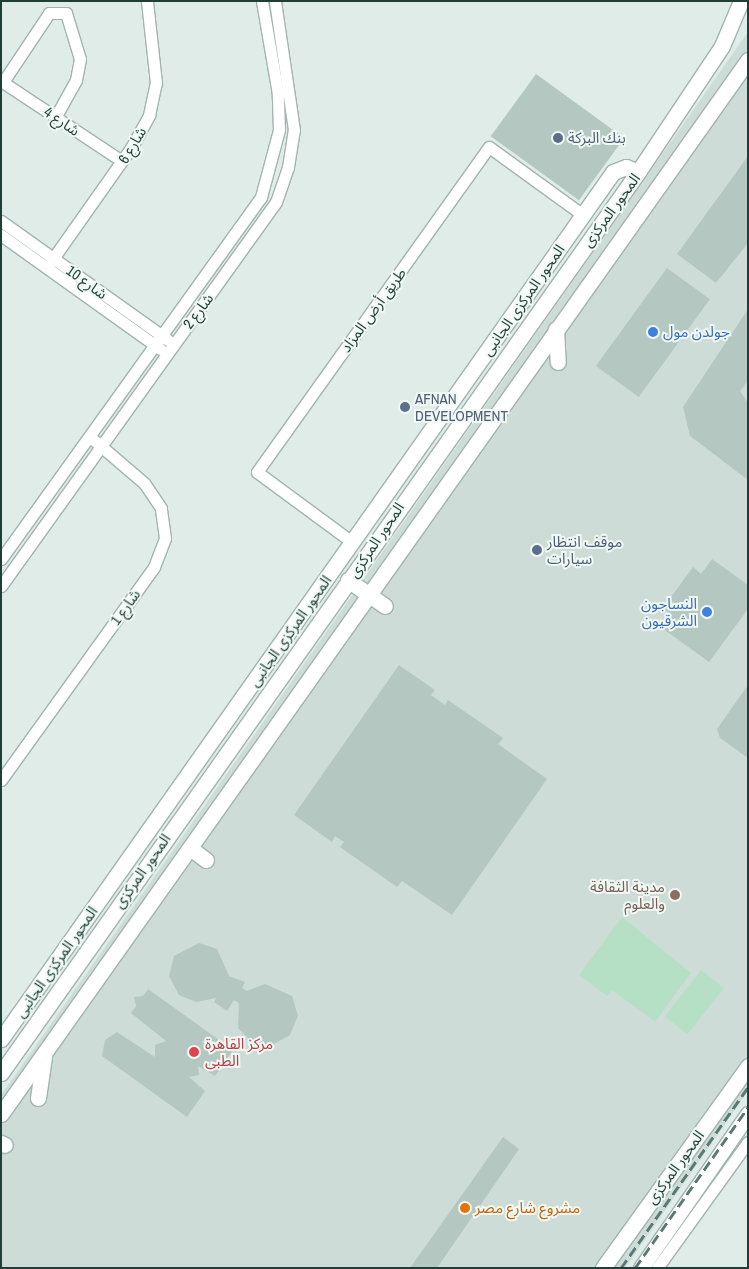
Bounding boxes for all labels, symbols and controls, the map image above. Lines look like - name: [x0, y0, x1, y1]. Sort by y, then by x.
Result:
- street label: شارع 4: [41, 102, 83, 140]
- street label: شارع 6: [114, 123, 150, 167]
- place label: بنك البركة: [568, 129, 626, 147]
- marker: بنك البركة: [552, 132, 564, 144]
- street label: المحور المركزى: [578, 170, 644, 250]
- street label: المحور المركزى الجانبى: [478, 241, 568, 359]
- street label: شارع 10: [63, 261, 111, 303]
- street label: طريق أرض المزاد: [336, 264, 410, 356]
- street label: شارع 2: [179, 290, 217, 332]
- place label: جولدن مول: [663, 323, 730, 341]
- marker: جولدن مول: [647, 326, 659, 338]
- place label: AFNAN DEVELOPMENT: [415, 389, 508, 424]
- marker: AFNAN DEVELOPMENT: [399, 401, 411, 413]
- street label: المحور المركزى: [344, 499, 408, 581]
- place label: موقف انتظار سيارات: [547, 532, 622, 567]
- marker: موقف انتظار سيارات: [531, 544, 543, 556]
- street label: المحور المركزى الجانبى: [245, 572, 335, 690]
- street label: شارع 1: [106, 586, 144, 628]
- place label: النساجون الشرقيون: [641, 594, 697, 629]
- marker: النساجون الشرقيون: [701, 606, 713, 618]
- street label: المحور المركزى: [110, 830, 174, 912]
- place label: مدينة الثقافة والعلوم: [590, 877, 665, 912]
- marker: مدينة الثقافة والعلوم: [669, 889, 681, 901]
- street label: المحور المركزى الجانبى: [11, 903, 101, 1021]
- place label: مركز القاهرة الطبى: [205, 1034, 273, 1069]
- marker: مركز القاهرة الطبى: [187, 1045, 201, 1059]
- street label: المحور المركزى: [642, 1127, 708, 1207]
- place label: مشروع شارع مصر: [475, 1199, 580, 1217]
- marker: مشروع شارع مصر: [459, 1202, 471, 1214]

